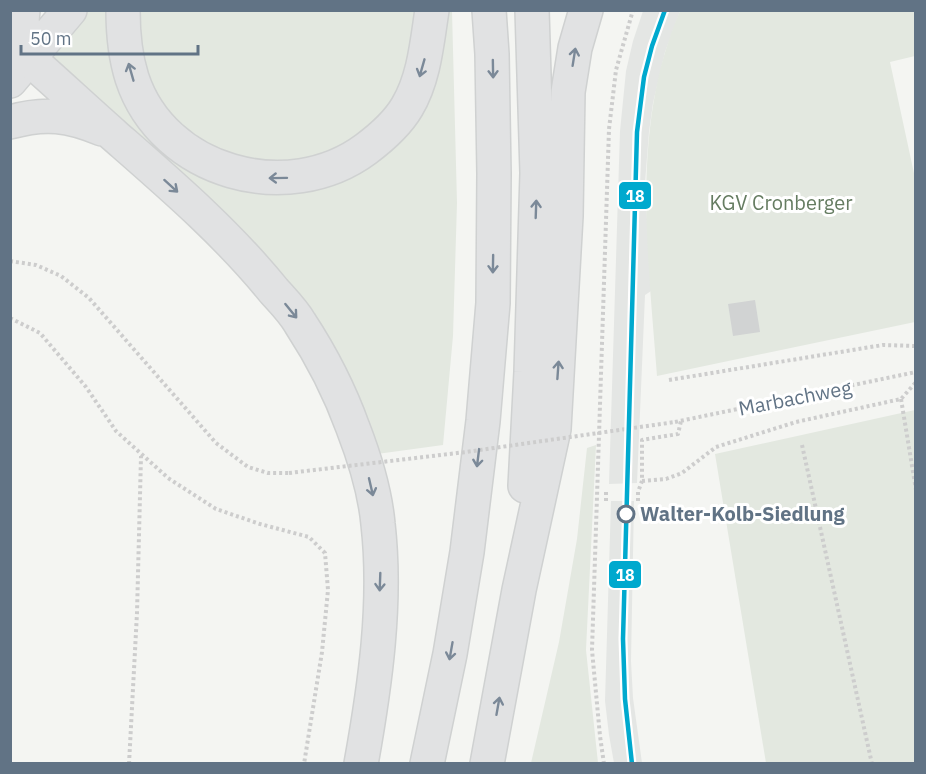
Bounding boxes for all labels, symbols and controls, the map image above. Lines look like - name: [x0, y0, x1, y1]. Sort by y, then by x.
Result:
- scale bar: [21, 18, 198, 56]
- text: 50 m: [30, 27, 72, 50]
- one-way arrow: [569, 48, 580, 68]
- one-way arrow: [415, 58, 427, 77]
- one-way arrow: [487, 58, 498, 78]
- one-way arrow: [125, 63, 136, 82]
- one-way arrow: [269, 172, 289, 183]
- one-way arrow: [163, 179, 178, 193]
- line badge: 18: [618, 181, 652, 210]
- text: 18: [625, 186, 645, 206]
- park label: KGV Cronberger: [709, 189, 853, 216]
- one-way arrow: [531, 200, 542, 220]
- one-way arrow: [488, 253, 499, 273]
- one-way arrow: [284, 303, 297, 319]
- one-way arrow: [553, 361, 564, 381]
- street label: Marbachweg: [736, 373, 854, 422]
- one-way arrow: [473, 448, 484, 468]
- one-way arrow: [366, 477, 378, 496]
- place label: Walter-Kolb-Siedlung: [640, 500, 845, 527]
- marker: Walter-Kolb-Siedlung: [617, 505, 635, 523]
- line badge: 18: [608, 560, 642, 589]
- text: 18: [615, 565, 635, 585]
- one-way arrow: [375, 572, 386, 592]
- one-way arrow: [445, 641, 456, 660]
- one-way arrow: [493, 697, 504, 716]

